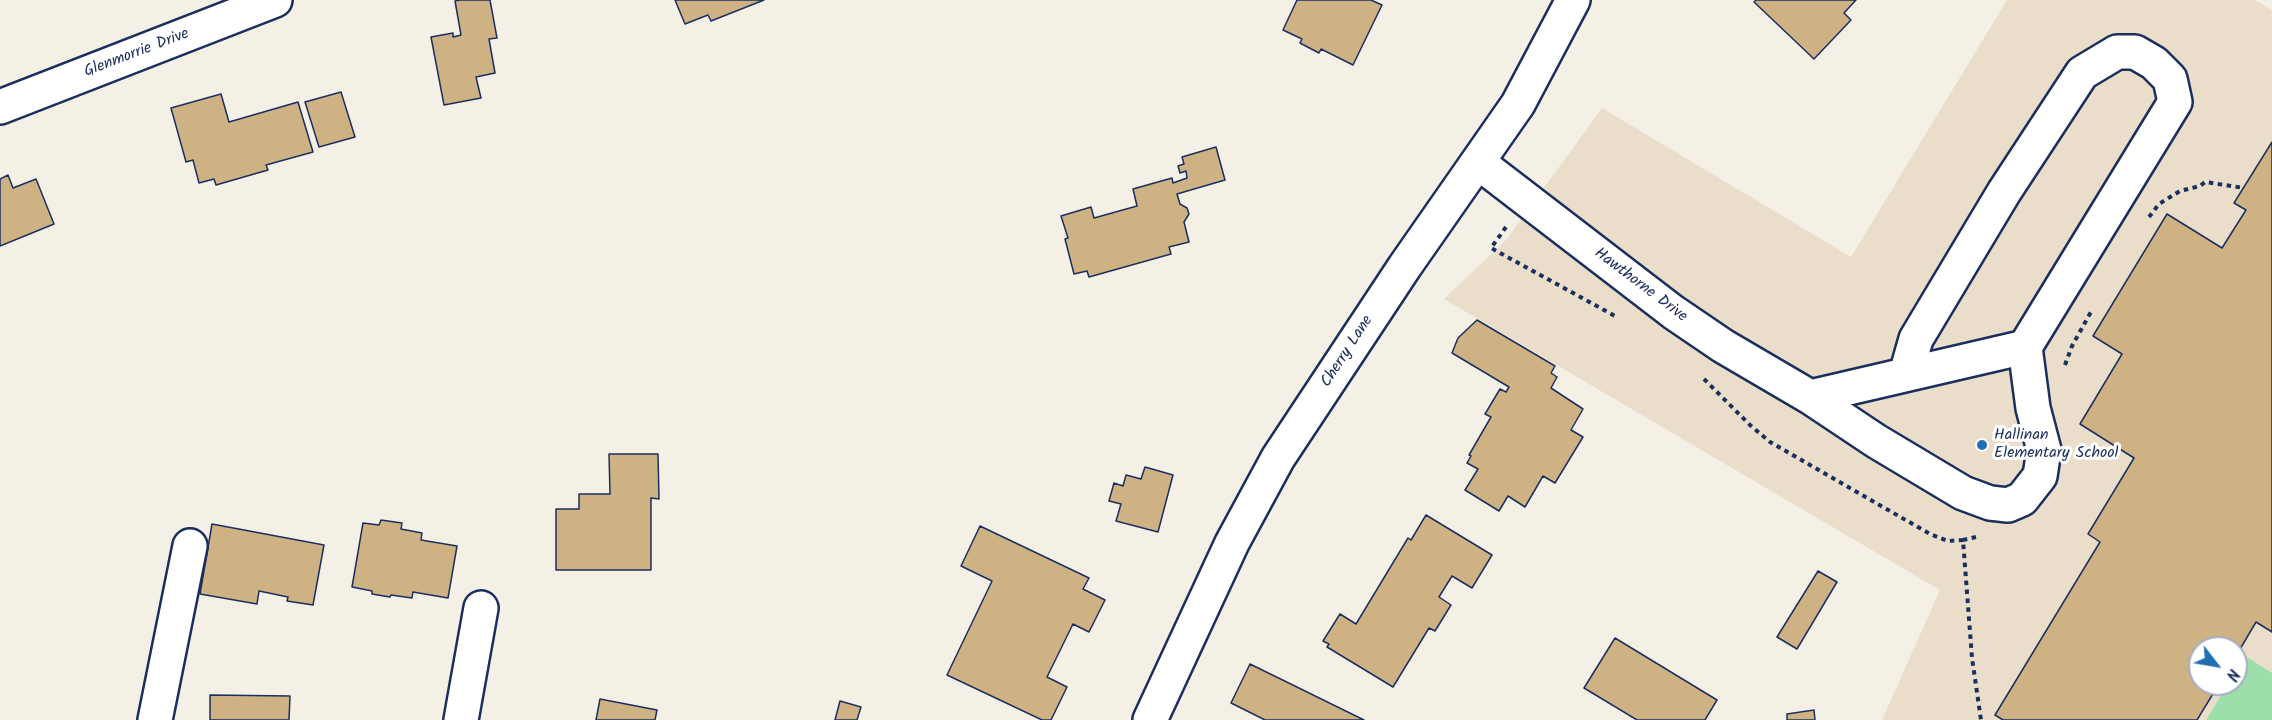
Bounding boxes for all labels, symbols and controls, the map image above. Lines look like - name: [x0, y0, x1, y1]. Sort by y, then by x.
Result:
- street label: Glenmorrie Drive: [82, 25, 192, 83]
- street label: Hawthorne Drive: [1590, 245, 1690, 327]
- street label: Cherry Lane: [1318, 312, 1378, 392]
- place label: Hallinan Elementary School: [1994, 426, 2118, 464]
- marker: Hallinan Elementary School: [1975, 438, 1989, 452]
- north arrow: [2188, 636, 2248, 696]
- text: N: [2219, 664, 2245, 685]

